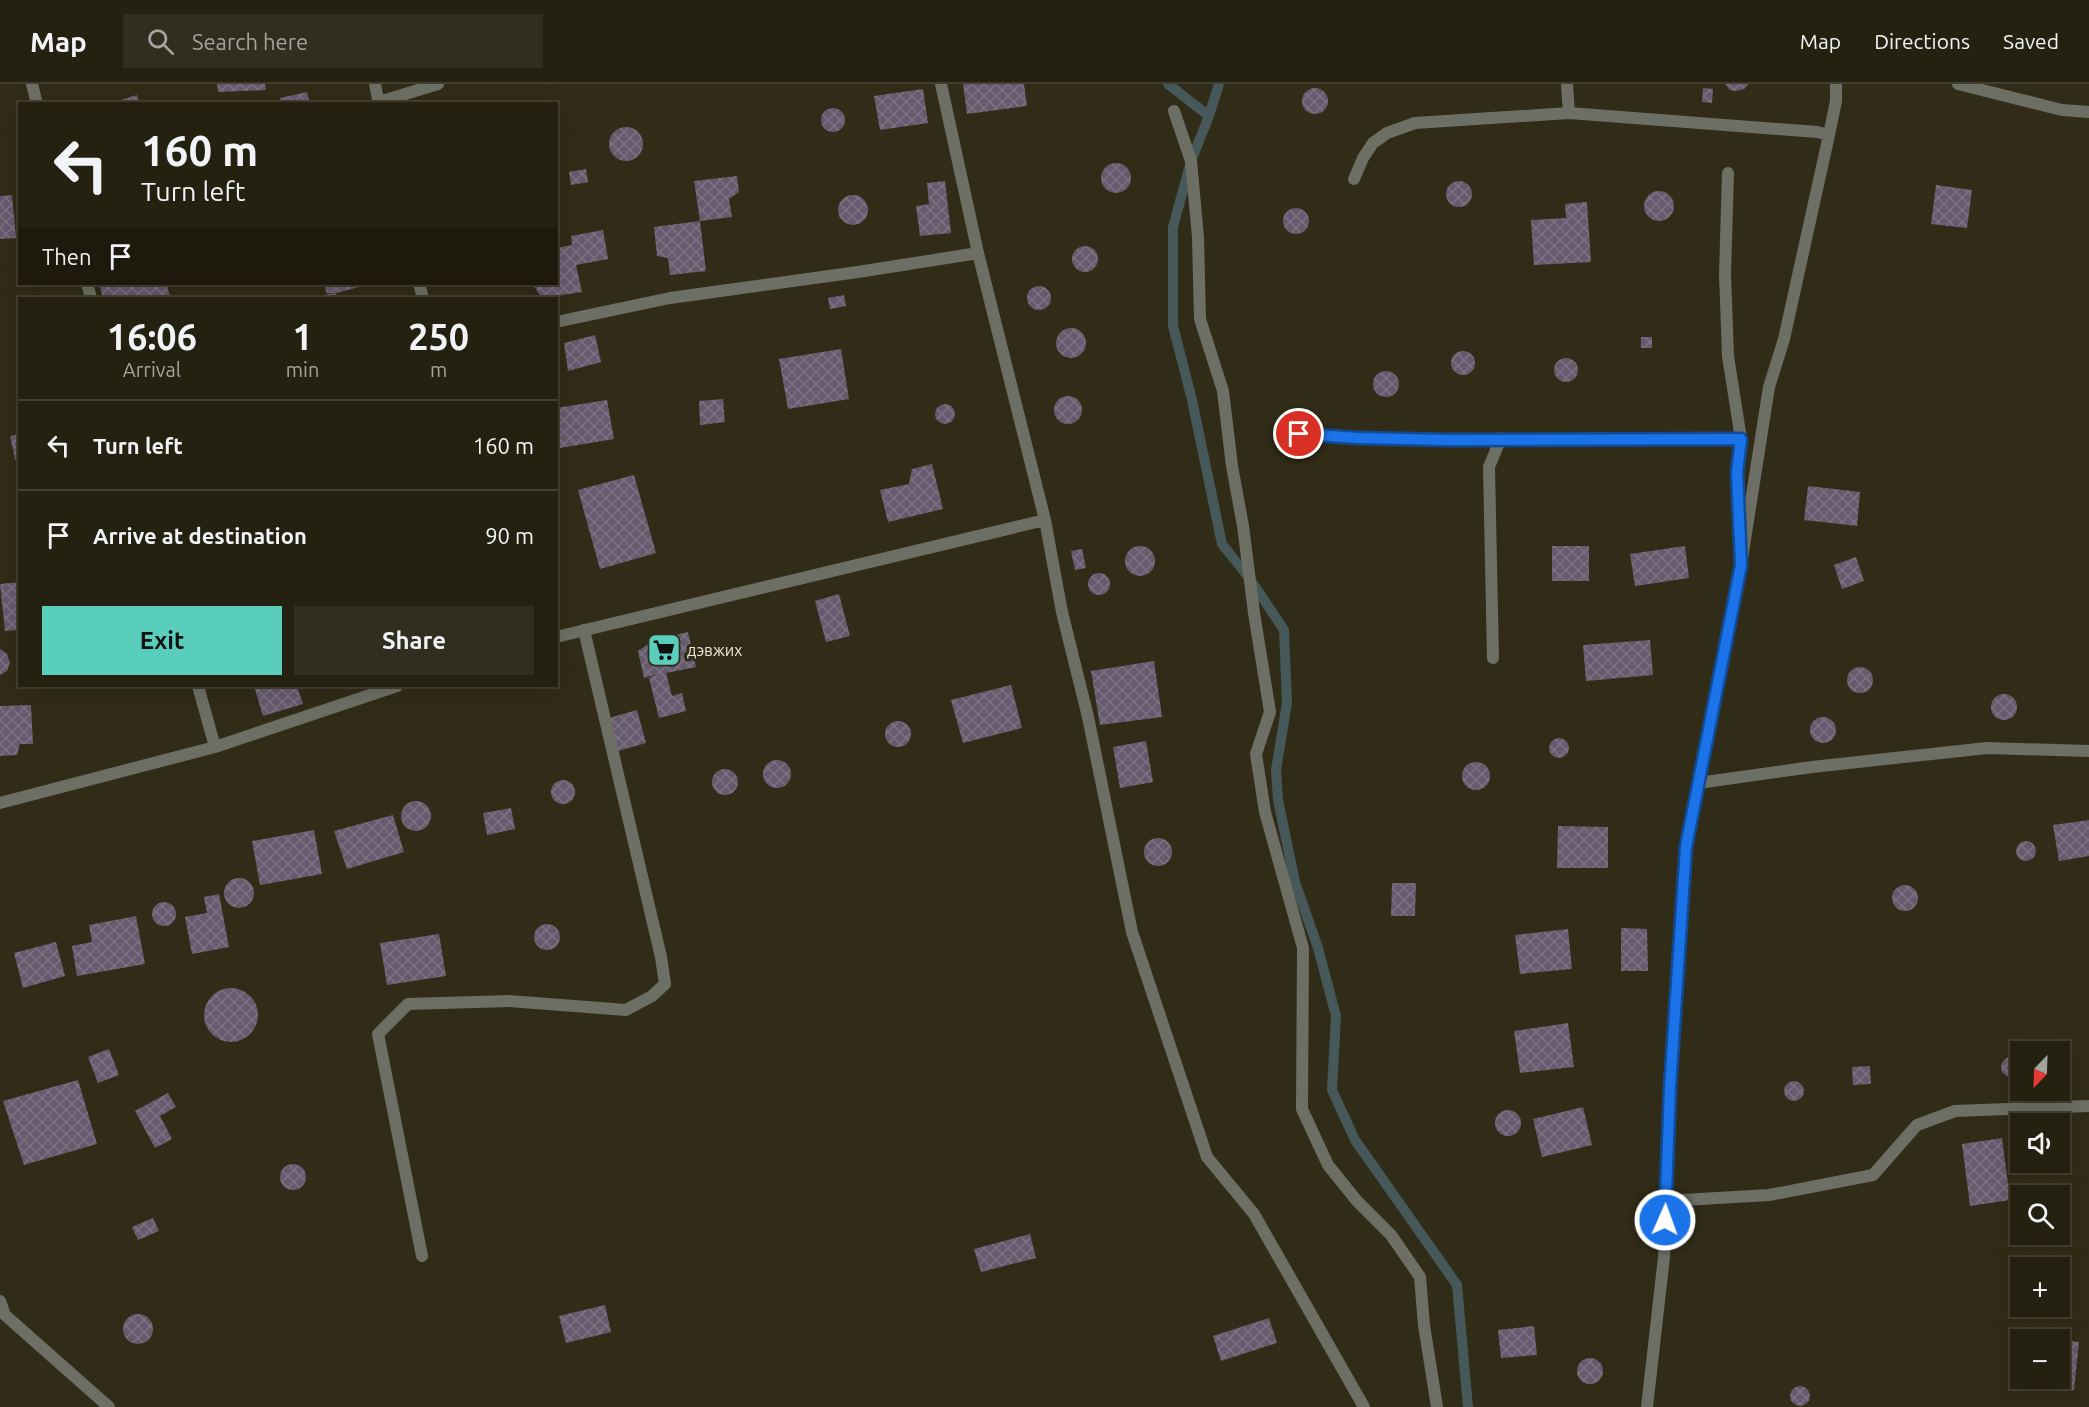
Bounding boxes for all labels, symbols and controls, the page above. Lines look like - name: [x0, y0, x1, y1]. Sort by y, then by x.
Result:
- search box: [123, 14, 543, 68]
- icon: search: [144, 25, 177, 58]
- text: Map: [30, 26, 87, 57]
- text: Search here: [192, 29, 308, 54]
- text: Map: [1800, 29, 1841, 53]
- text: Directions: [1874, 29, 1970, 53]
- text: Saved: [2003, 29, 2059, 53]
- icon: left: [42, 126, 120, 204]
- text: 160 m: [141, 127, 258, 174]
- text: Turn left: [141, 176, 245, 206]
- icon: arrive: [104, 240, 137, 273]
- text: Then: [42, 244, 92, 269]
- text: 16:06: [107, 316, 197, 357]
- text: 1: [292, 316, 313, 357]
- text: 250: [408, 316, 469, 357]
- text: Arrival: [123, 358, 181, 381]
- text: min: [286, 358, 319, 381]
- text: m: [430, 358, 447, 381]
- pin: [1273, 408, 1324, 459]
- icon: arrive: [1282, 417, 1315, 450]
- icon: left: [42, 429, 75, 462]
- text: Turn left: [93, 433, 183, 458]
- text: 160 m: [473, 433, 534, 458]
- icon: arrive: [42, 519, 75, 552]
- text: Arrive at destination: [93, 523, 307, 548]
- text: 90 m: [485, 523, 534, 548]
- button: Exit: [42, 606, 282, 675]
- button: Share: [294, 606, 534, 675]
- supermarket icon: дэвжих: [646, 632, 682, 668]
- place label: дэвжих: [687, 641, 742, 659]
- north arrow: [2010, 1041, 2070, 1101]
- map controls: [2010, 1041, 2070, 1389]
- button: sound: [2010, 1113, 2070, 1173]
- button: search: [2010, 1185, 2070, 1245]
- position arrow: [1633, 1188, 1697, 1252]
- button: +: [2010, 1257, 2070, 1317]
- button: −: [2010, 1329, 2070, 1389]

